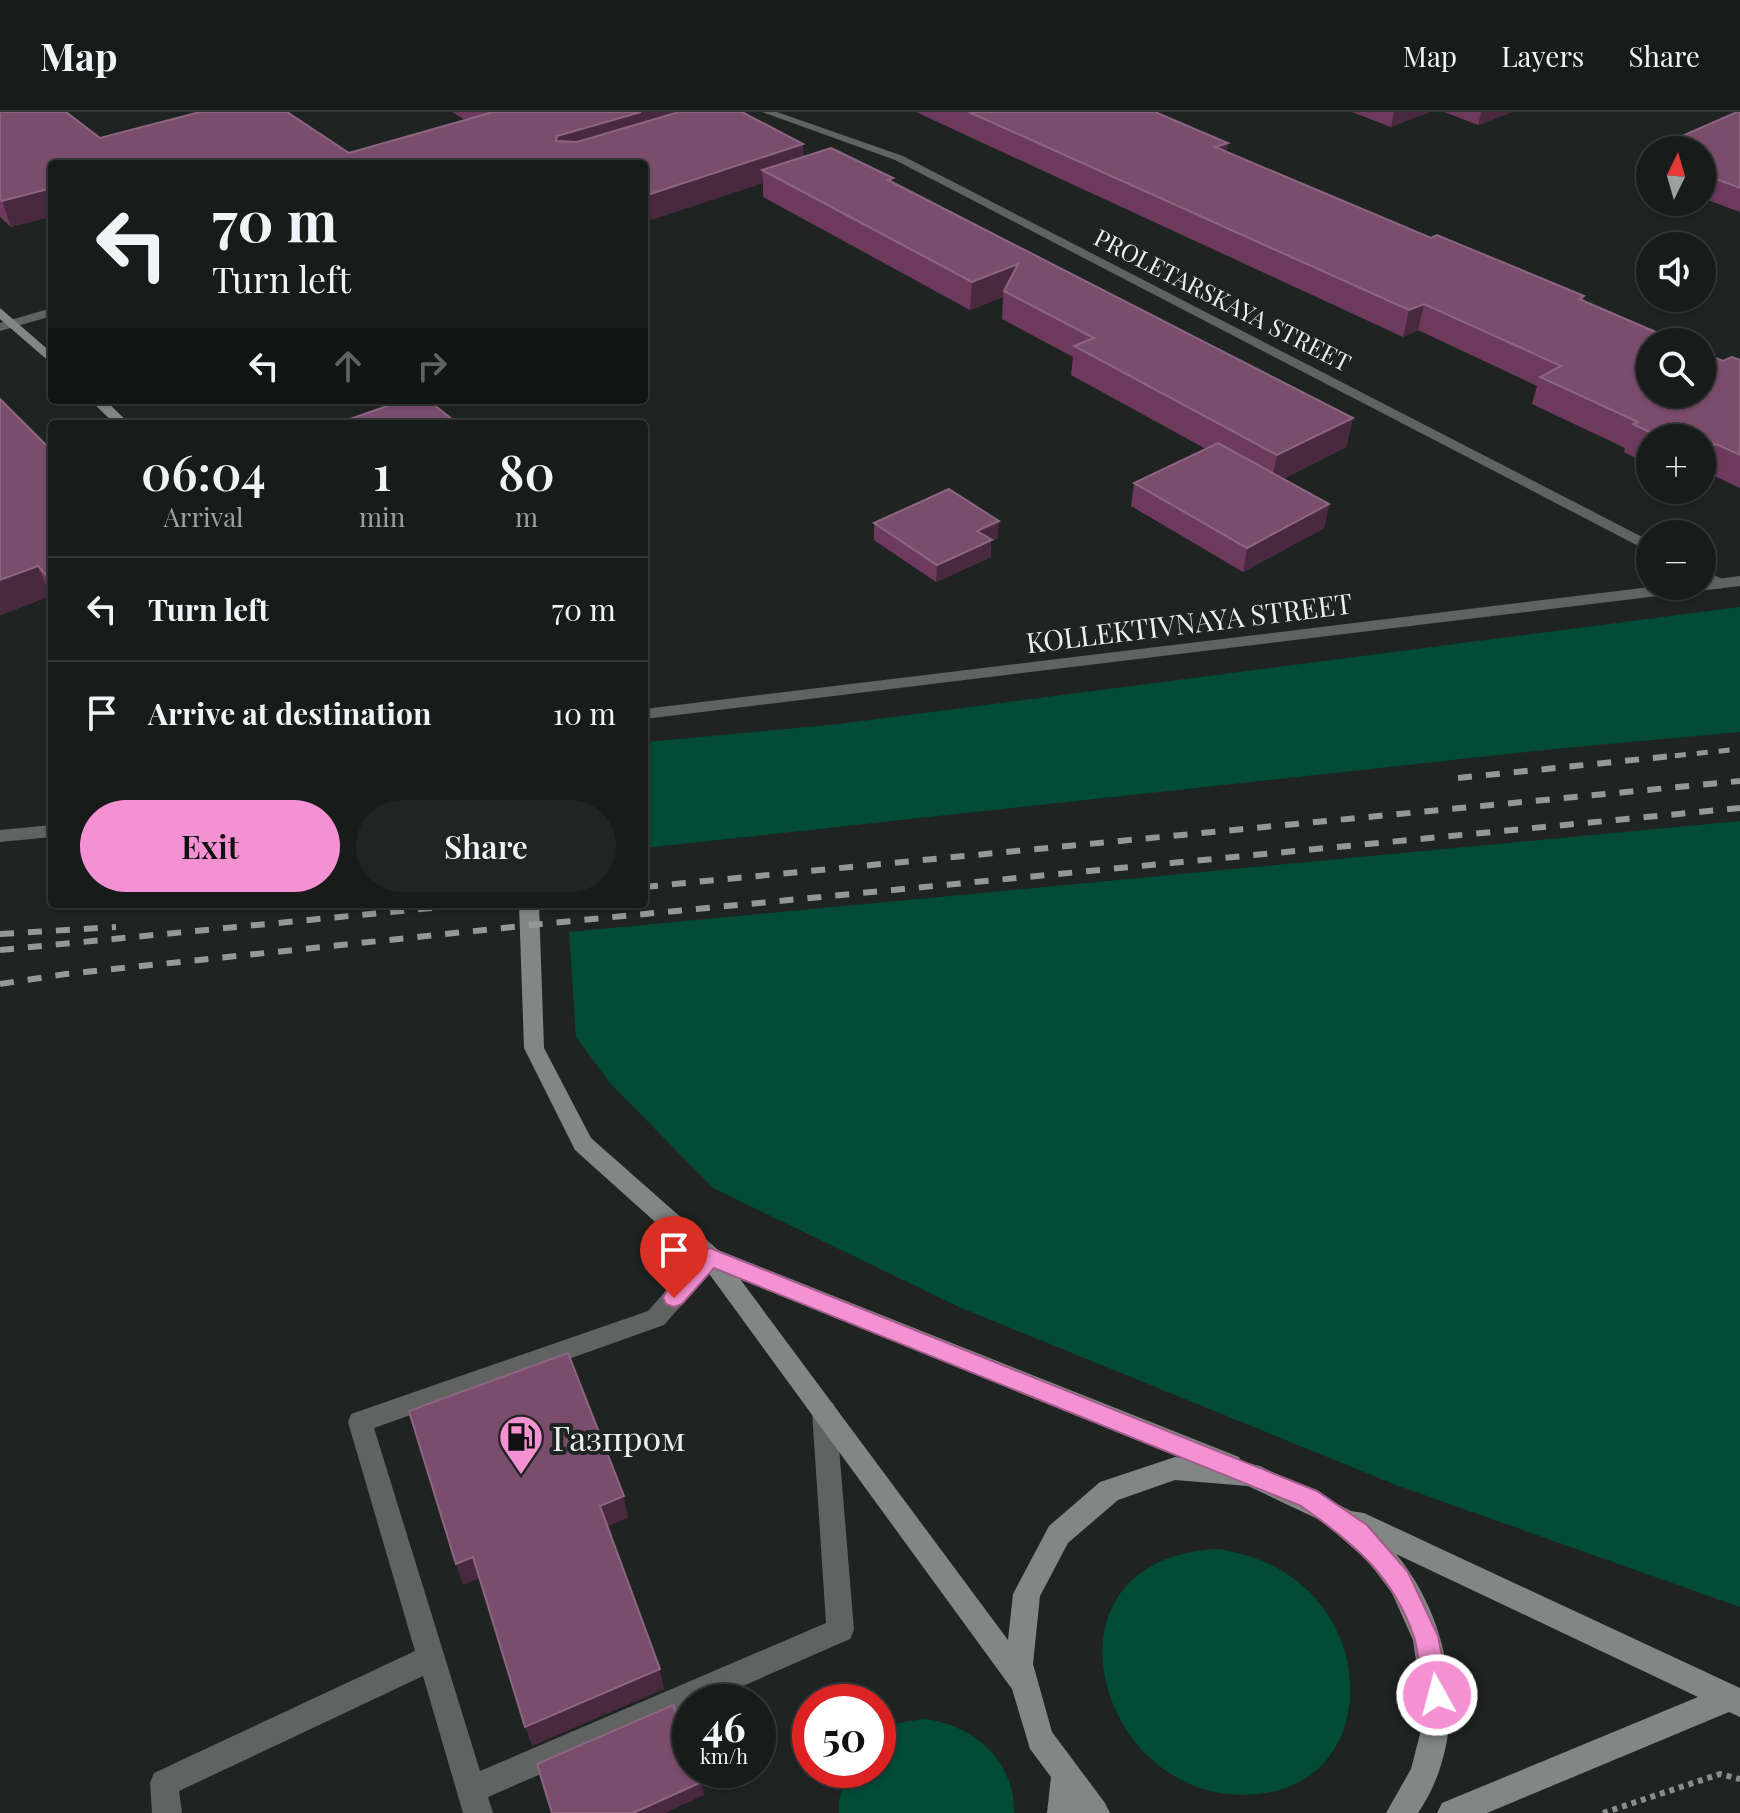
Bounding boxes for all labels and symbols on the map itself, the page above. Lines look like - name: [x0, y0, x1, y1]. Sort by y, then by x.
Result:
- north arrow: [1636, 136, 1716, 216]
- street label: PROLETARSKAYA STREET: [1089, 220, 1357, 378]
- street label: KOLLEKTIVNAYA STREET: [1024, 584, 1354, 660]
- pin: [640, 1216, 708, 1298]
- fuel station icon: Газпром: [497, 1413, 545, 1476]
- place label: Газпром: [552, 1414, 685, 1460]
- position arrow: [1395, 1653, 1479, 1737]
- speed limit sign: 50: [792, 1684, 896, 1788]

